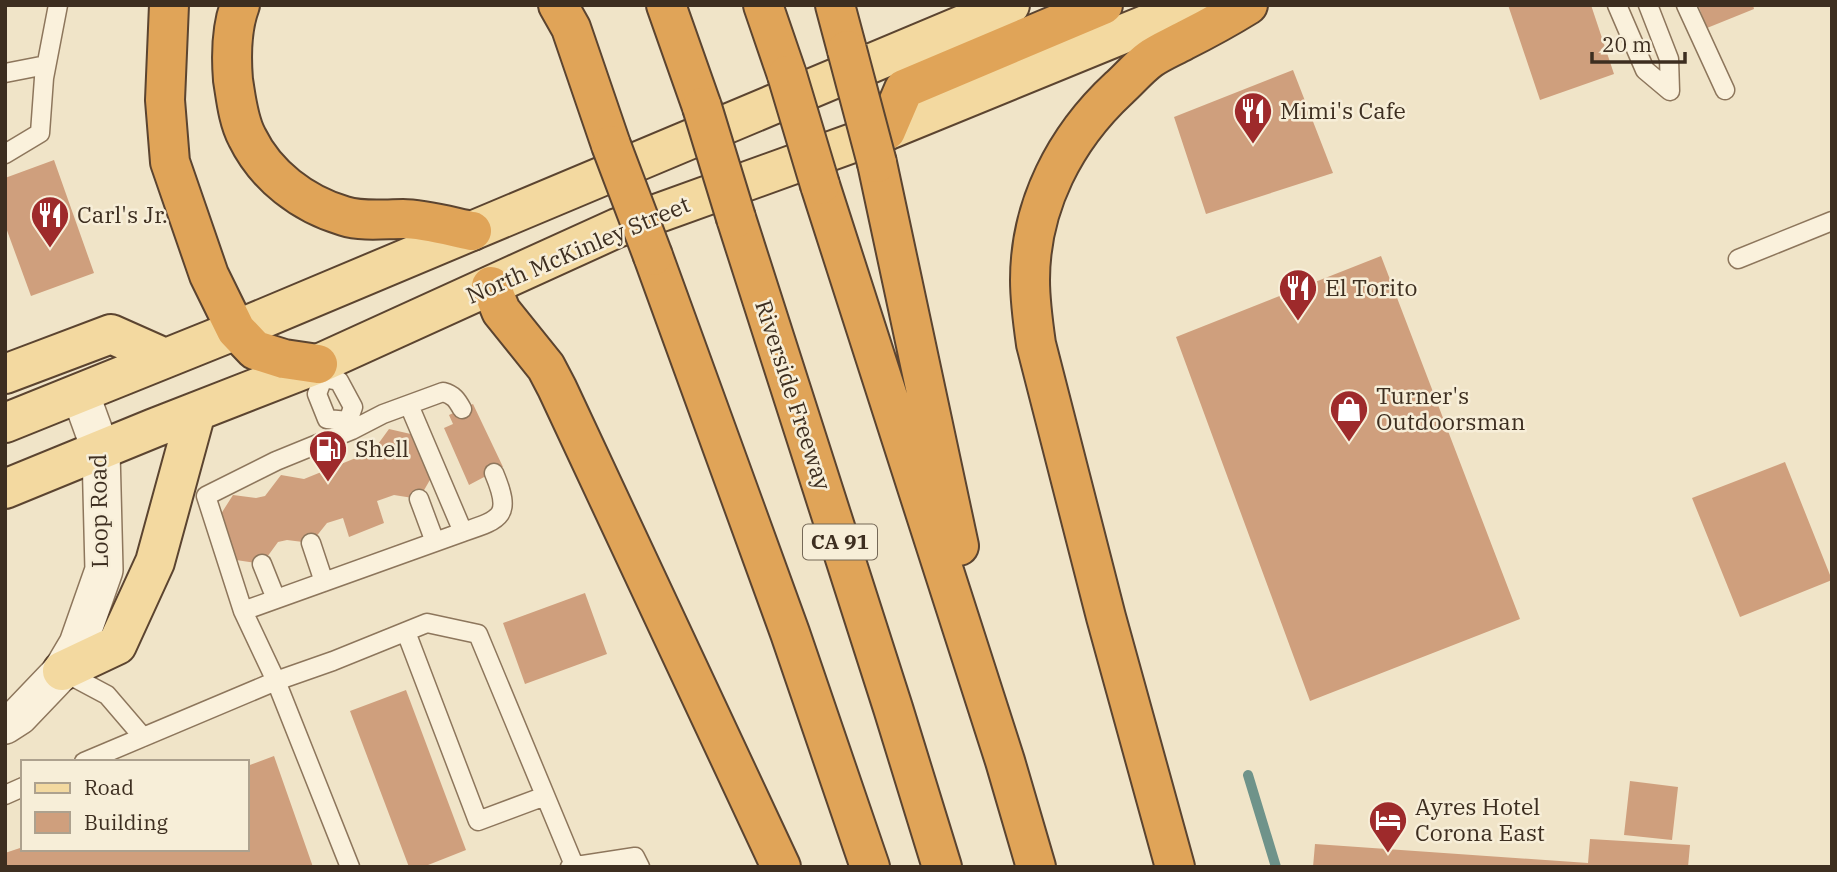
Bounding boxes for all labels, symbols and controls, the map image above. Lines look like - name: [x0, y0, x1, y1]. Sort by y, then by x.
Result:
- scale bar: [1592, 21, 1685, 65]
- text: 20 m: [1602, 30, 1652, 58]
- restaurant icon: Mimi's Cafe: [1232, 90, 1274, 145]
- place label: Mimi's Cafe: [1280, 95, 1406, 125]
- street label: North McKinley Street: [461, 188, 694, 310]
- restaurant icon: Carl's Jr.: [29, 194, 71, 249]
- place label: Carl's Jr.: [77, 199, 168, 229]
- restaurant icon: El Torito: [1277, 267, 1319, 322]
- place label: El Torito: [1325, 272, 1417, 302]
- street label: Riverside Freeway: [749, 296, 839, 494]
- place label: Turner's Outdoorsman: [1376, 380, 1526, 436]
- shop icon: Turner's Outdoorsman: [1328, 388, 1370, 443]
- fuel station icon: Shell: [307, 428, 349, 483]
- place label: Shell: [355, 433, 409, 463]
- street label: Loop Road: [82, 454, 114, 568]
- road number: CA 91: [803, 524, 877, 560]
- legend: [21, 760, 248, 851]
- text: Road: [84, 773, 134, 801]
- place label: Ayres Hotel Corona East: [1415, 791, 1545, 847]
- hotel icon: Ayres Hotel Corona East: [1367, 799, 1409, 854]
- text: Building: [84, 808, 169, 836]

